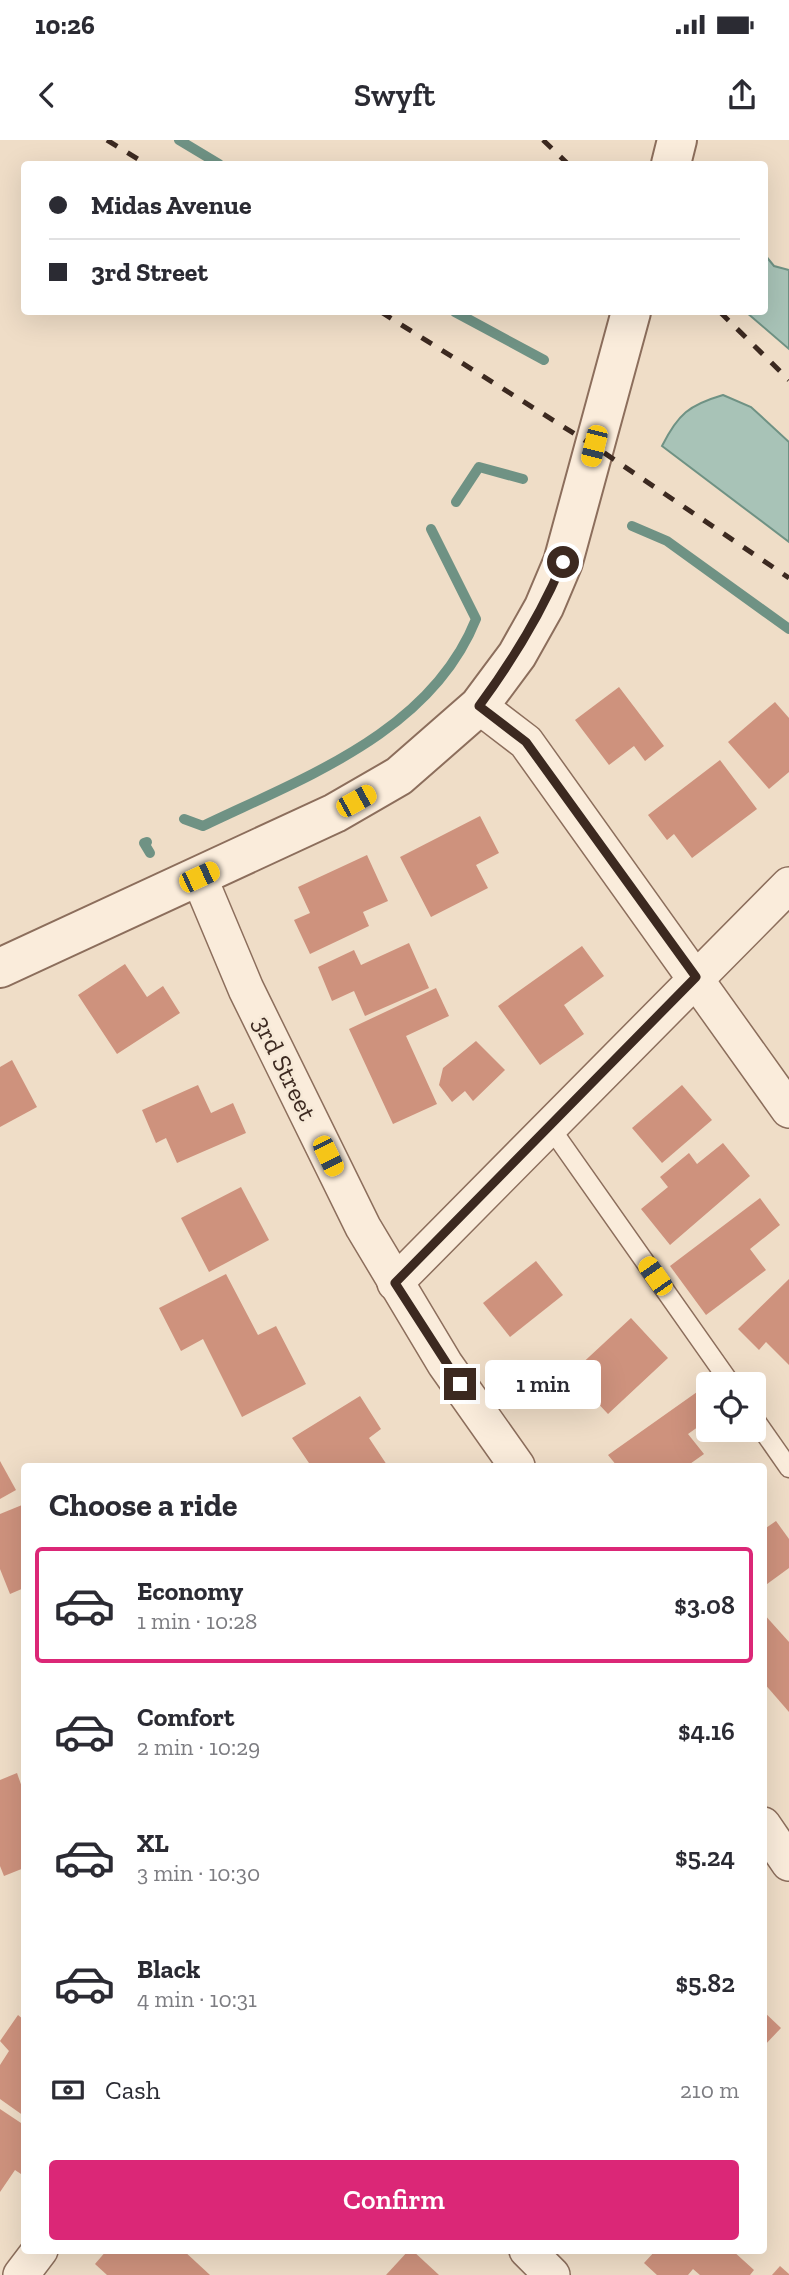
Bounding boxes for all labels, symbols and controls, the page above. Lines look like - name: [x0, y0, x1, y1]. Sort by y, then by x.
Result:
- text: 10:26: [35, 9, 95, 41]
- icon: back: [28, 76, 66, 114]
- text: Swyft: [354, 76, 435, 114]
- icon: share: [723, 76, 761, 114]
- text: Midas Avenue: [91, 189, 252, 221]
- text: 3rd Street: [91, 256, 208, 288]
- car: [579, 423, 610, 469]
- route start: [547, 546, 579, 578]
- car: [333, 782, 380, 820]
- car: [176, 859, 223, 895]
- street label: 3rd Street: [246, 1011, 324, 1126]
- car: [310, 1133, 347, 1179]
- car: [635, 1253, 676, 1299]
- callout: 1 min: [484, 1360, 600, 1408]
- route end: [444, 1368, 476, 1400]
- text: 1 min: [516, 1370, 570, 1398]
- map controls: [696, 1372, 766, 1442]
- button: locate: [696, 1372, 766, 1442]
- text: Choose a ride: [49, 1486, 237, 1524]
- icon: car: [53, 1574, 116, 1637]
- text: Economy: [137, 1575, 243, 1607]
- text: $3.08: [674, 1589, 735, 1621]
- text: 1 min · 10:28: [137, 1607, 258, 1635]
- icon: car: [53, 1700, 116, 1763]
- text: Comfort: [137, 1701, 234, 1733]
- text: $4.16: [678, 1715, 735, 1747]
- text: 2 min · 10:29: [137, 1733, 260, 1761]
- icon: car: [53, 1826, 116, 1889]
- text: XL: [137, 1827, 169, 1859]
- text: $5.24: [675, 1841, 735, 1873]
- text: 3 min · 10:30: [137, 1859, 260, 1887]
- icon: car: [53, 1952, 116, 2015]
- text: Black: [137, 1953, 200, 1985]
- text: $5.82: [675, 1967, 735, 1999]
- text: 4 min · 10:31: [137, 1985, 257, 2013]
- icon: cash: [49, 2071, 87, 2109]
- text: Cash: [105, 2074, 160, 2106]
- text: 210 m: [680, 2076, 739, 2104]
- button: Confirm: [49, 2160, 739, 2240]

